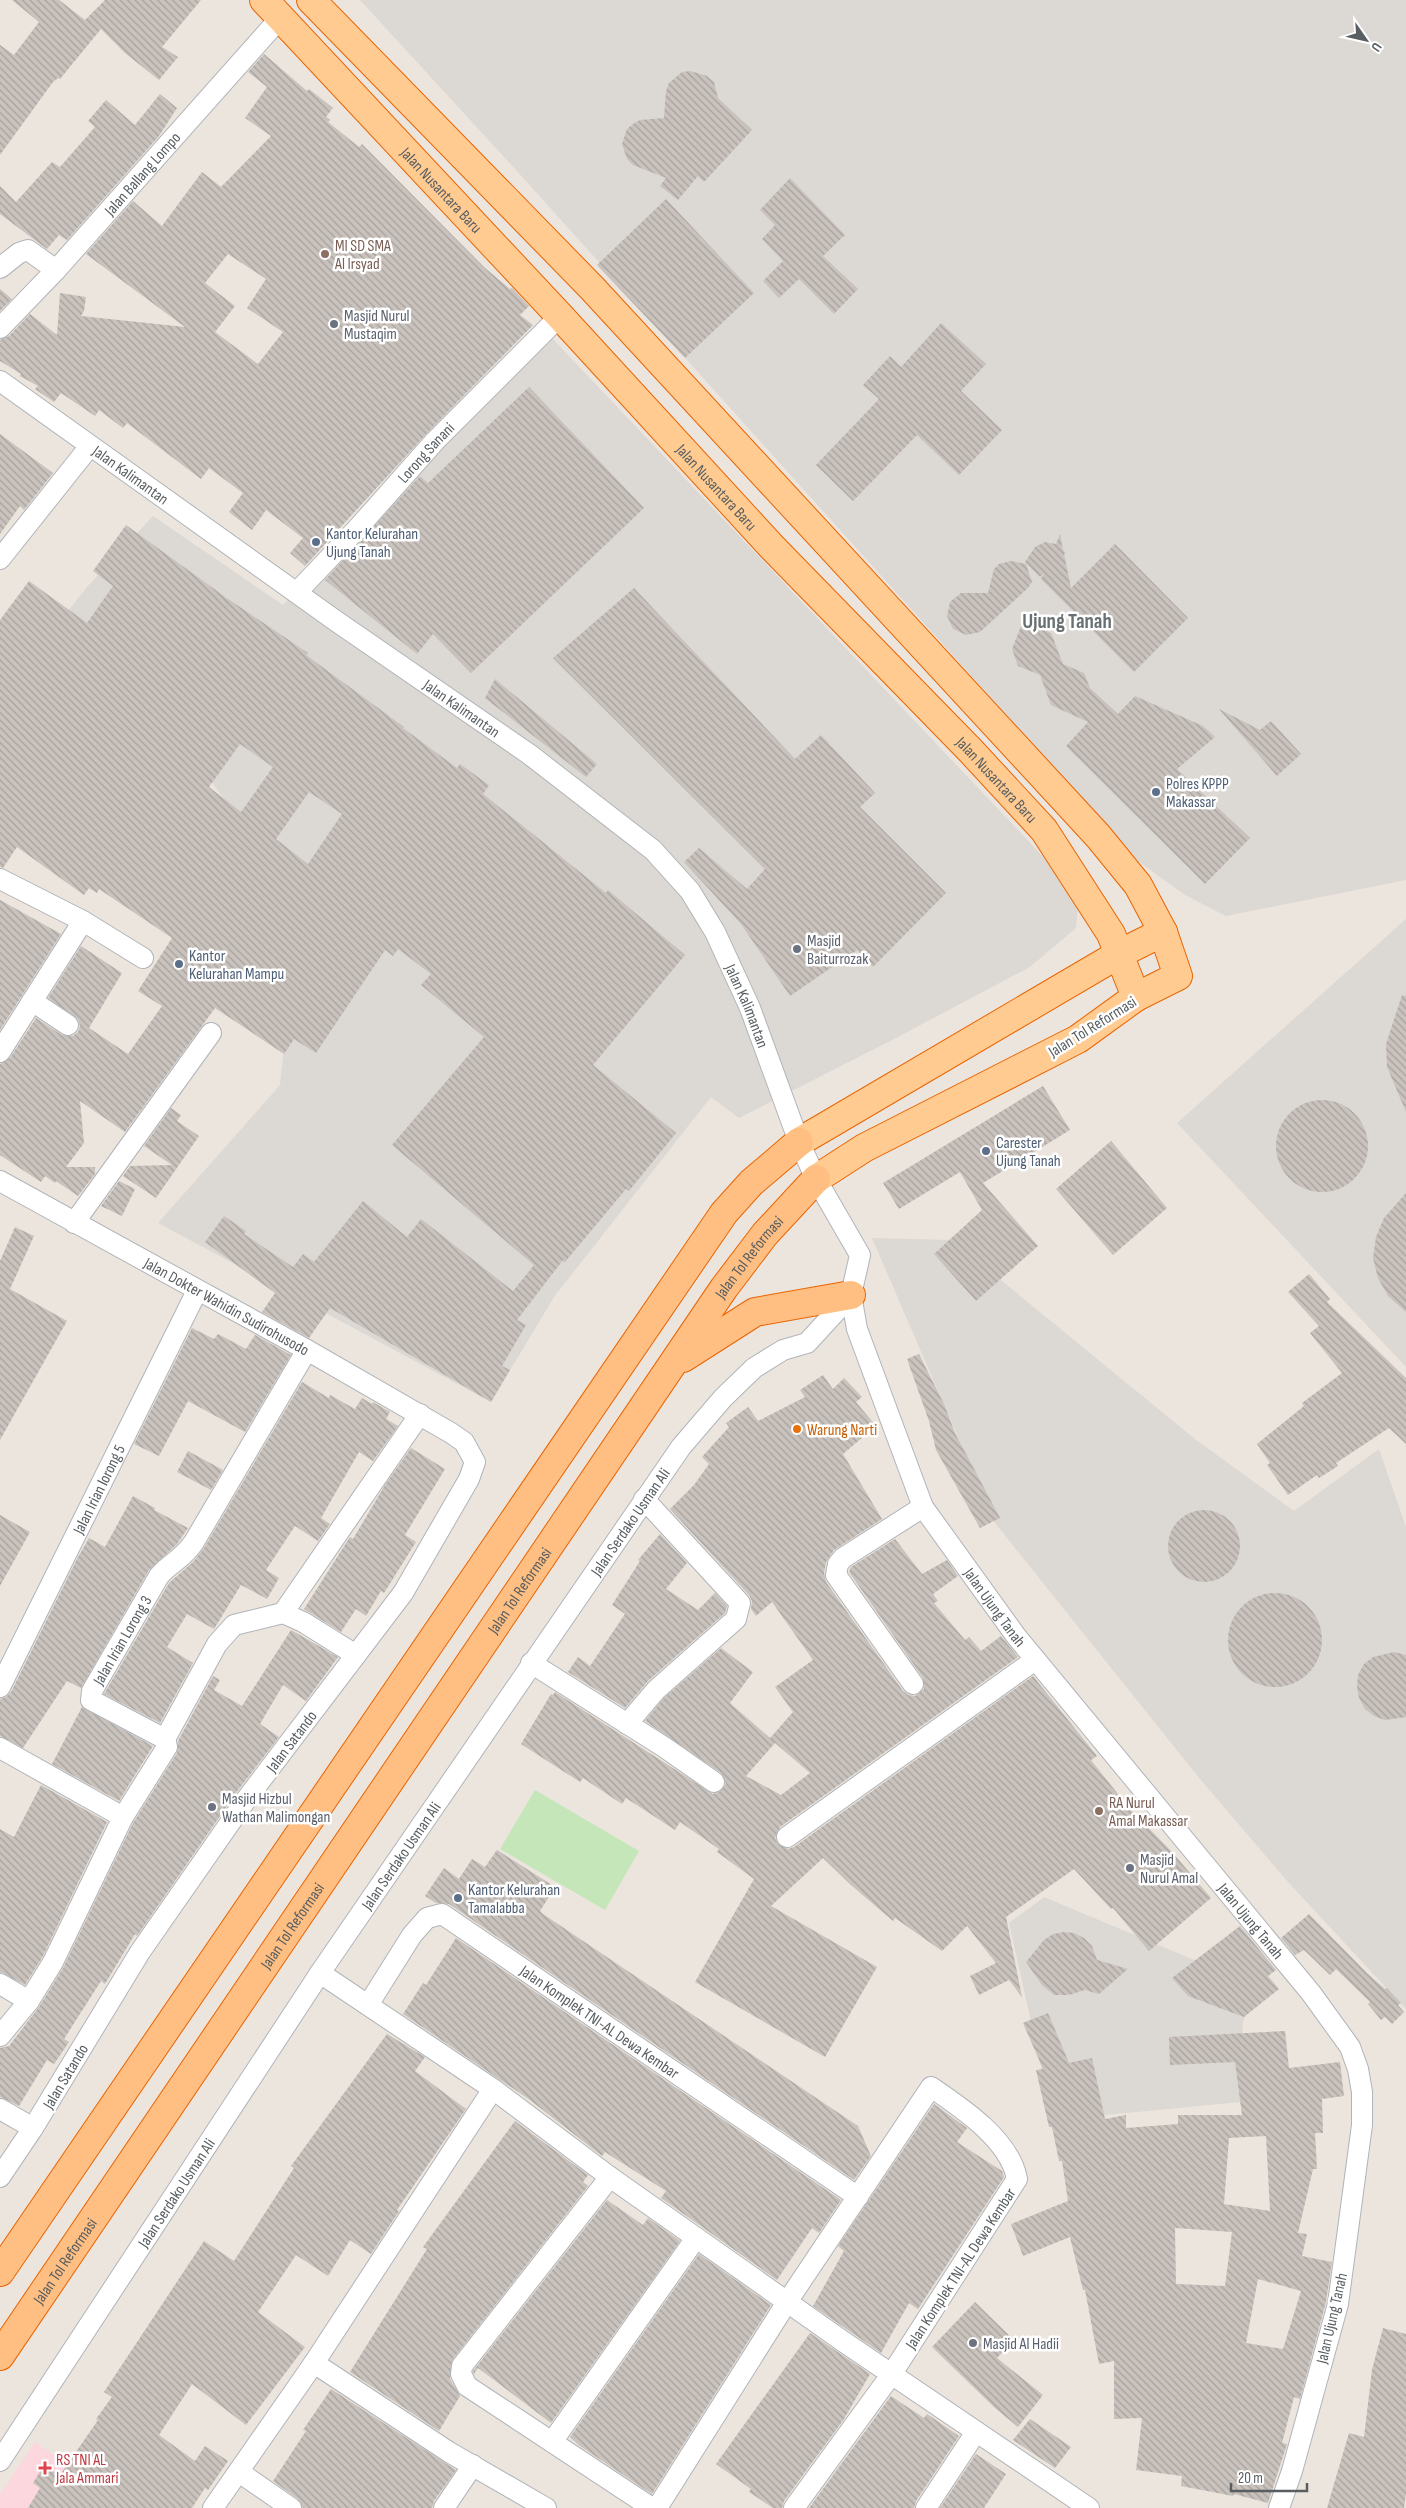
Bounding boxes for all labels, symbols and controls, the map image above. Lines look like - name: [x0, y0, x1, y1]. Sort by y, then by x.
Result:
- north arrow: [1341, 15, 1391, 65]
- text: U: [1367, 39, 1385, 55]
- street label: Jalan Ballang Lompo: [100, 129, 185, 221]
- street label: Jalan Nusantara Baru: [395, 143, 485, 238]
- place label: MI SD SMA Al Irsyad: [334, 237, 391, 274]
- marker: MI SD SMA Al Irsyad: [319, 248, 331, 260]
- place label: Masjid Nurul Mustaqim: [344, 307, 410, 344]
- marker: Masjid Nurul Mustaqim: [328, 318, 340, 330]
- street label: Lorong Sanani: [394, 419, 459, 487]
- street label: Jalan Nusantara Baru: [671, 440, 760, 535]
- street label: Jalan Kalimantan: [88, 442, 172, 509]
- place label: Kantor Kelurahan Ujung Tanah: [326, 525, 418, 562]
- marker: Kantor Kelurahan Ujung Tanah: [310, 536, 322, 548]
- district label: Ujung Tanah: [1022, 609, 1112, 634]
- street label: Jalan Kalimantan: [418, 675, 503, 742]
- street label: Jalan Nusantara Baru: [951, 733, 1040, 827]
- place label: Polres KPPP Makassar: [1166, 775, 1229, 812]
- marker: Polres KPPP Makassar: [1150, 786, 1162, 798]
- place label: Masjid Baiturrozak: [807, 932, 868, 969]
- marker: Masjid Baiturrozak: [791, 943, 803, 955]
- place label: Kantor Kelurahan Mampu: [189, 947, 284, 984]
- marker: Kantor Kelurahan Mampu: [173, 958, 185, 970]
- street label: Jalan Kalimantan: [720, 961, 772, 1051]
- street label: Jalan Tol Reformasi: [1045, 993, 1140, 1062]
- place label: Carester Ujung Tanah: [996, 1134, 1061, 1171]
- marker: Carester Ujung Tanah: [980, 1145, 992, 1157]
- street label: Jalan Tol Reformasi: [711, 1212, 788, 1303]
- street label: Jalan Dokter Wahidin Sudirohusodo: [139, 1254, 312, 1360]
- place label: Warung Narti: [807, 1421, 877, 1440]
- marker: Warung Narti: [791, 1423, 803, 1435]
- street label: Jalan Irian lorong 5: [69, 1442, 130, 1538]
- street label: Jalan Serdako Usman Ali: [587, 1465, 675, 1581]
- street label: Jalan Tol Reformasi: [484, 1544, 556, 1639]
- street label: Jalan Ujung Tanah: [959, 1564, 1029, 1651]
- street label: Jalan Irian Lorong 3: [89, 1593, 157, 1690]
- street label: Jalan Satando: [262, 1707, 321, 1777]
- place label: Masjid Hizbul Wathan Malimongan: [222, 1790, 330, 1827]
- place label: RA Nurul Amal Makassar: [1108, 1794, 1188, 1831]
- street label: Jalan Serdako Usman Ali: [358, 1799, 445, 1915]
- marker: Masjid Hizbul Wathan Malimongan: [206, 1801, 218, 1813]
- marker: RA Nurul Amal Makassar: [1093, 1805, 1105, 1817]
- place label: Masjid Nurul Amal: [1140, 1851, 1198, 1888]
- marker: Masjid Nurul Amal: [1124, 1862, 1136, 1874]
- street label: Jalan Ujung Tanah: [1213, 1879, 1287, 1964]
- street label: Jalan Tol Reformasi: [257, 1880, 329, 1974]
- place label: Kantor Kelurahan Tamalabba: [468, 1881, 560, 1918]
- marker: Kantor Kelurahan Tamalabba: [452, 1892, 464, 1904]
- street label: Jalan Komplek TNI-AL Dewa Kembar: [515, 1961, 683, 2084]
- street label: Jalan Satando: [39, 2041, 93, 2113]
- street label: Jalan Serdako Usman Ali: [134, 2135, 220, 2252]
- street label: Jalan Komplek TNI-AL Dewa Kembar: [902, 2184, 1021, 2354]
- street label: Jalan Tol Reformasi: [29, 2215, 102, 2309]
- street label: Jalan Ujung Tanah: [1313, 2271, 1352, 2367]
- place label: Masjid Al Hadii: [983, 2335, 1059, 2354]
- marker: Masjid Al Hadii: [967, 2337, 979, 2349]
- place label: RS TNI AL Jala Ammari: [55, 2451, 119, 2488]
- scale bar: [1231, 2460, 1307, 2492]
- marker: RS TNI AL Jala Ammari: [38, 2461, 52, 2475]
- text: 20 m: [1238, 2469, 1263, 2488]

